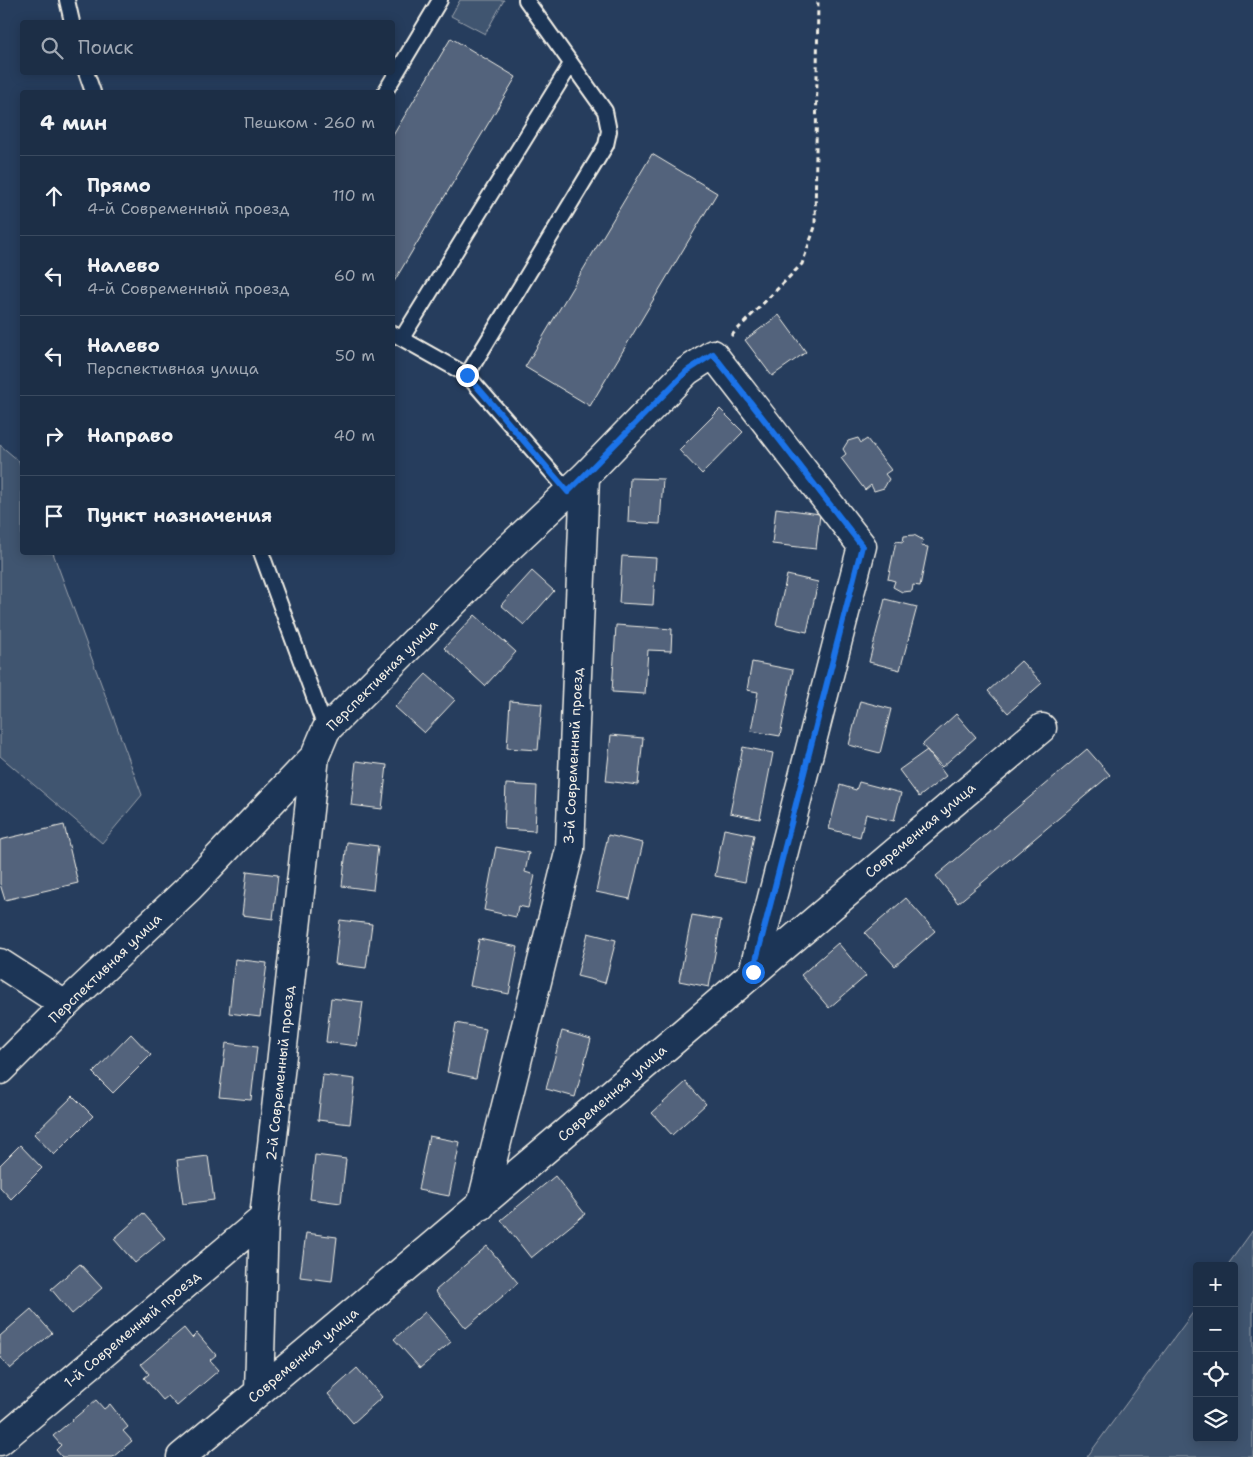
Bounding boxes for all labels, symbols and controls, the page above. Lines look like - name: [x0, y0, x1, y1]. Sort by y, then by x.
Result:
- search box: [20, 20, 395, 75]
- icon: search: [38, 34, 66, 62]
- text: Поиск: [78, 35, 133, 60]
- text: 4 мин: [40, 109, 107, 137]
- text: Пешком · 260 m: [244, 112, 375, 133]
- text: Прямо: [87, 173, 151, 198]
- icon: ahead: [40, 182, 68, 210]
- text: 110 m: [332, 185, 375, 206]
- text: 4-й Современный проезд: [87, 198, 289, 219]
- text: Налево: [87, 253, 160, 278]
- icon: left: [40, 262, 68, 290]
- text: 60 m: [334, 265, 375, 286]
- text: 4-й Современный проезд: [87, 278, 289, 299]
- text: Налево: [87, 333, 160, 358]
- icon: left: [40, 342, 68, 370]
- text: 50 m: [335, 345, 375, 366]
- text: Перспективная улица: [87, 358, 259, 379]
- route end: [456, 364, 479, 387]
- icon: right: [40, 422, 68, 450]
- text: Направо: [87, 423, 173, 448]
- text: 40 m: [333, 425, 375, 446]
- icon: arrive: [40, 502, 68, 530]
- text: Пункт назначения: [87, 503, 272, 528]
- street label: Перспективная улица: [323, 615, 442, 734]
- street label: 3-й Современный проезд: [559, 667, 587, 845]
- street label: Современная улица: [861, 778, 979, 881]
- street label: Перспективная улица: [45, 909, 165, 1027]
- route start: [742, 961, 765, 984]
- street label: 2-й Современный проезд: [262, 984, 298, 1161]
- street label: Современная улица: [554, 1040, 670, 1145]
- map controls: [1193, 1262, 1238, 1442]
- button: +: [1193, 1262, 1238, 1307]
- street label: 1-й Современный проезд: [60, 1267, 204, 1391]
- street label: Современная улица: [244, 1303, 362, 1406]
- button: −: [1193, 1307, 1238, 1352]
- button: locate: [1193, 1352, 1238, 1397]
- button: layers: [1193, 1397, 1238, 1442]

